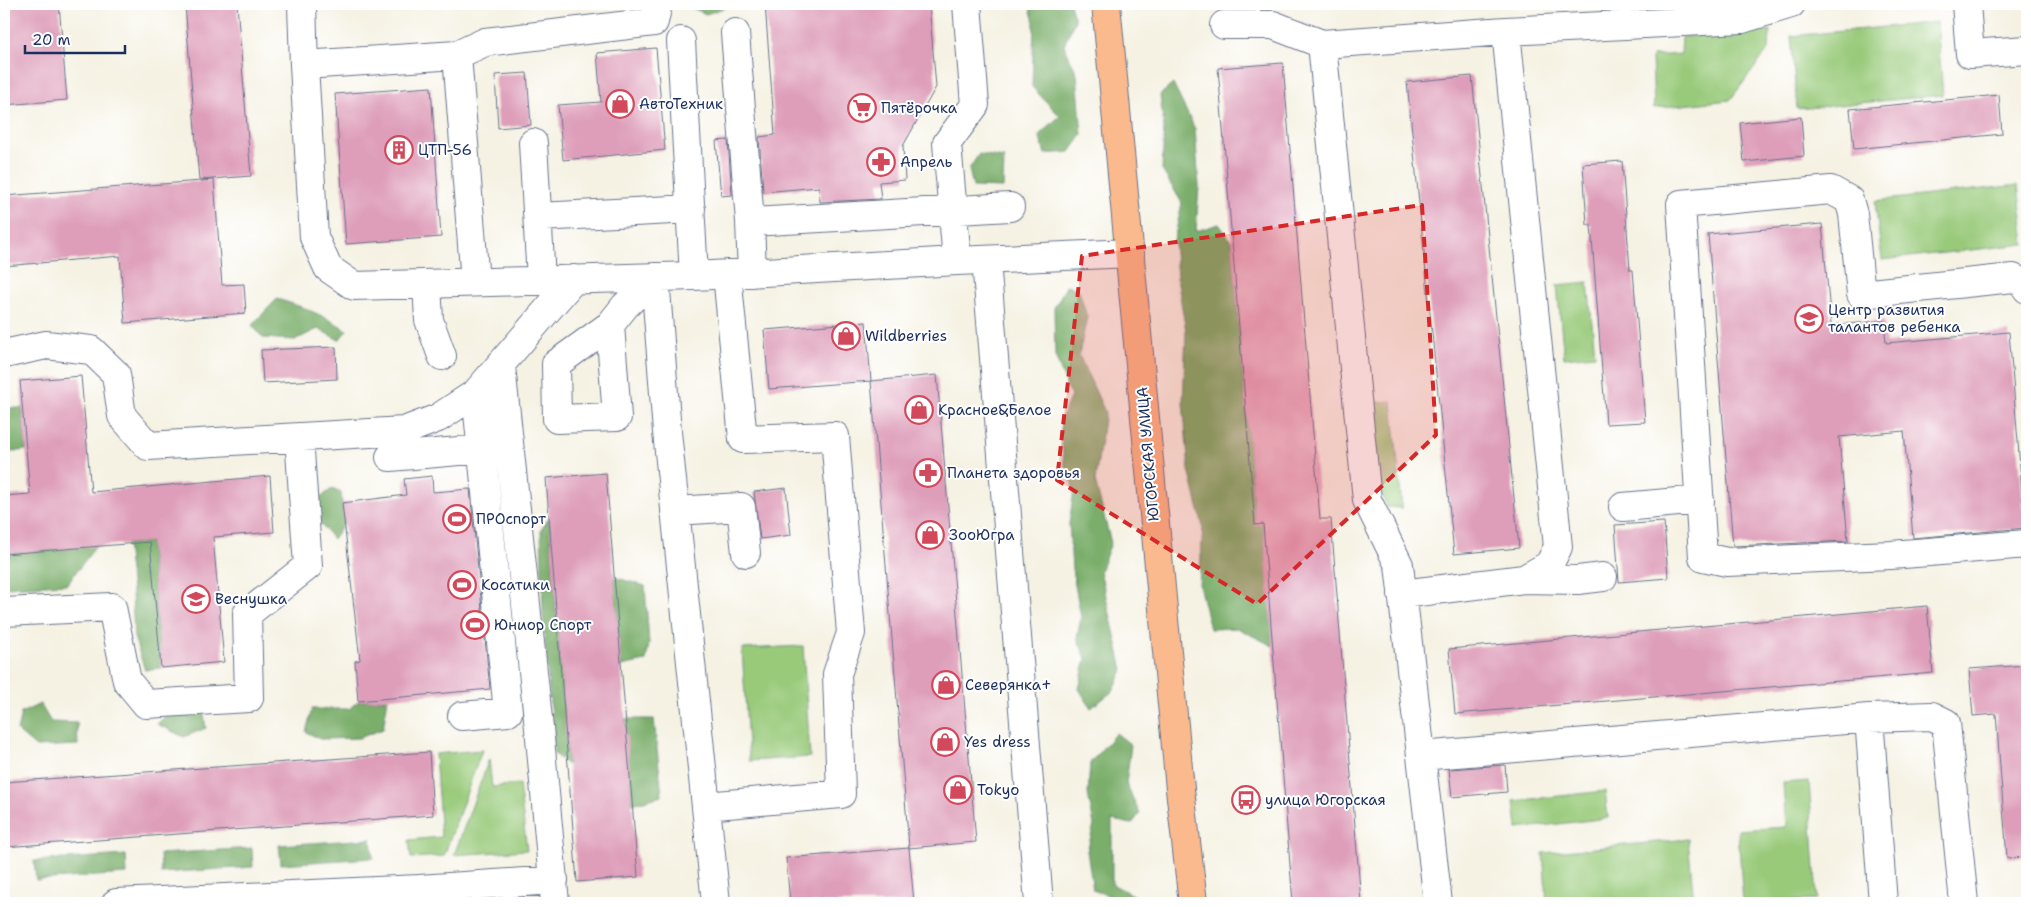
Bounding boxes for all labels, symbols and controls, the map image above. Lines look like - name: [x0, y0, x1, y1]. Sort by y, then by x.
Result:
- scale bar: [25, 22, 125, 54]
- text: 20 m: [32, 30, 71, 50]
- shop icon: АвтоТехник: [605, 89, 635, 119]
- supermarket icon: Пятёрочка: [847, 93, 877, 123]
- place label: АвтоТехник: [639, 94, 723, 114]
- place label: Пятёрочка: [881, 98, 958, 118]
- building icon: ЦТП-56: [384, 135, 414, 165]
- place label: ЦТП-56: [418, 140, 472, 160]
- pharmacy icon: Апрель: [866, 147, 896, 177]
- place label: Апрель: [900, 152, 953, 172]
- place label: Центр развития талантов ребенка: [1828, 300, 1961, 337]
- school or university icon: Центр развития талантов ребенка: [1794, 304, 1824, 334]
- shop icon: Wildberries: [831, 321, 861, 351]
- place label: Wildberries: [865, 326, 947, 346]
- street label: ЮГОРСКАЯ УЛИЦА: [1132, 386, 1164, 522]
- shop icon: Красное&Белое: [904, 395, 934, 425]
- place label: Красное&Белое: [938, 400, 1052, 420]
- pharmacy icon: Планета здоровья: [913, 458, 943, 488]
- place label: Планета здоровья: [947, 463, 1080, 483]
- sports icon: ПРОспорт: [442, 504, 472, 534]
- place label: ПРОспорт: [476, 509, 546, 529]
- shop icon: ЗооЮгра: [915, 520, 945, 550]
- place label: ЗооЮгра: [949, 525, 1015, 545]
- sports icon: Косатики: [447, 570, 477, 600]
- place label: Косатики: [481, 575, 550, 595]
- school or university icon: Веснушка: [181, 584, 211, 614]
- place label: Веснушка: [215, 589, 288, 609]
- sports icon: Юниор Спорт: [460, 610, 490, 640]
- place label: Юниор Спорт: [494, 615, 592, 635]
- shop icon: Северянка+: [931, 670, 961, 700]
- place label: Северянка+: [965, 675, 1052, 695]
- shop icon: Yes dress: [930, 727, 960, 757]
- place label: Yes dress: [964, 732, 1031, 752]
- shop icon: Tokyo: [943, 775, 973, 805]
- place label: Tokyo: [977, 780, 1019, 800]
- bus stop icon: улица Югорская: [1231, 785, 1261, 815]
- place label: улица Югорская: [1265, 790, 1386, 810]

